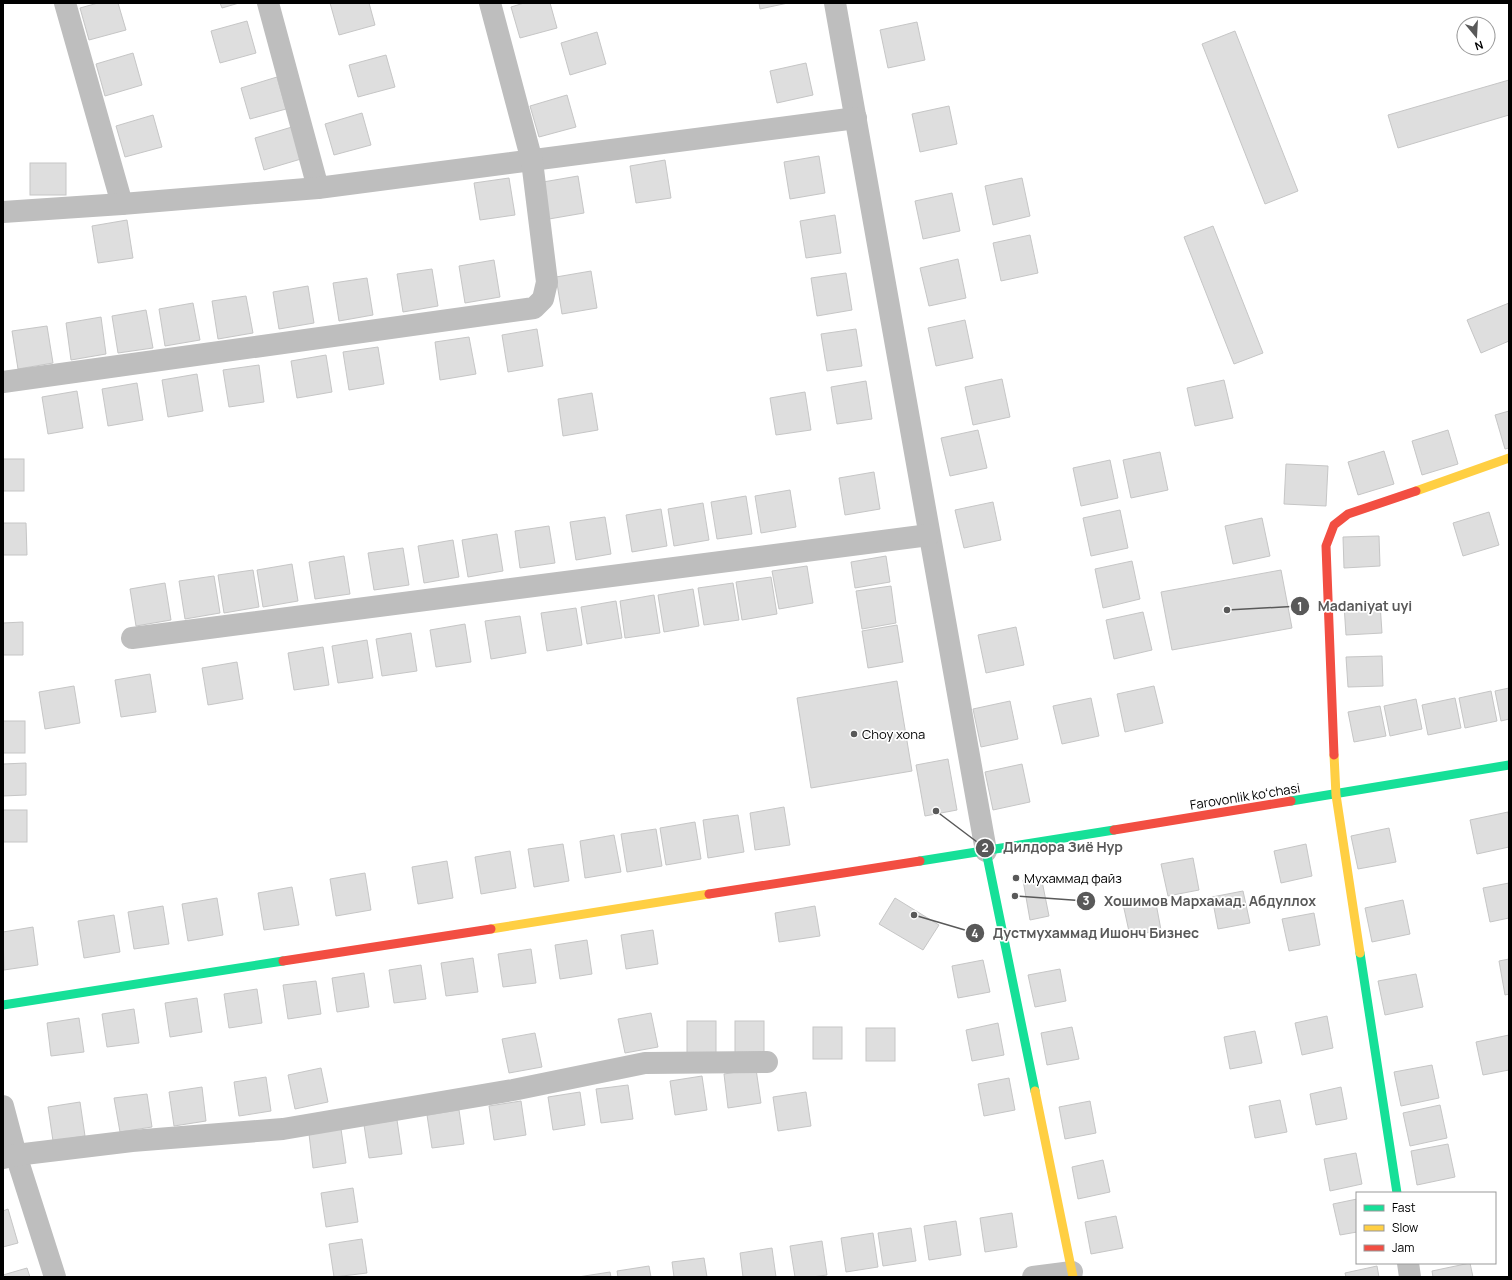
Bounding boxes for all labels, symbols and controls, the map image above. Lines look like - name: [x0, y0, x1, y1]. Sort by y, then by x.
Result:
- north arrow: [1456, 16, 1496, 56]
- text: N: [1473, 38, 1485, 54]
- callout: Madaniyat uyi: [1290, 593, 1420, 619]
- text: Madaniyat uyi: [1318, 596, 1412, 615]
- text: 1: [1297, 598, 1303, 615]
- place label: Choy xona: [862, 725, 925, 743]
- marker: Choy xona: [849, 729, 859, 739]
- street label: Farovonlik koʻchasi: [1189, 778, 1301, 814]
- callout: Дилдора Зиё Нур: [975, 835, 1130, 861]
- text: Дилдора Зиё Нур: [1003, 837, 1123, 856]
- text: 2: [981, 839, 989, 856]
- place label: Мухаммад файз: [1024, 869, 1122, 887]
- marker: Мухаммад файз: [1011, 873, 1021, 883]
- callout: Хошимов Мархамад. Абдуллох: [1076, 888, 1324, 914]
- text: Хошимов Мархамад. Абдуллох: [1104, 891, 1316, 910]
- text: 3: [1083, 892, 1090, 909]
- callout: Дустмухаммад Ишонч Бизнес: [965, 920, 1208, 946]
- text: Дустмухаммад Ишонч Бизнес: [993, 923, 1199, 942]
- text: 4: [971, 925, 979, 942]
- legend: [1356, 1192, 1496, 1264]
- text: Fast: [1392, 1199, 1416, 1216]
- text: Slow: [1392, 1219, 1418, 1236]
- text: Jam: [1392, 1239, 1414, 1256]

